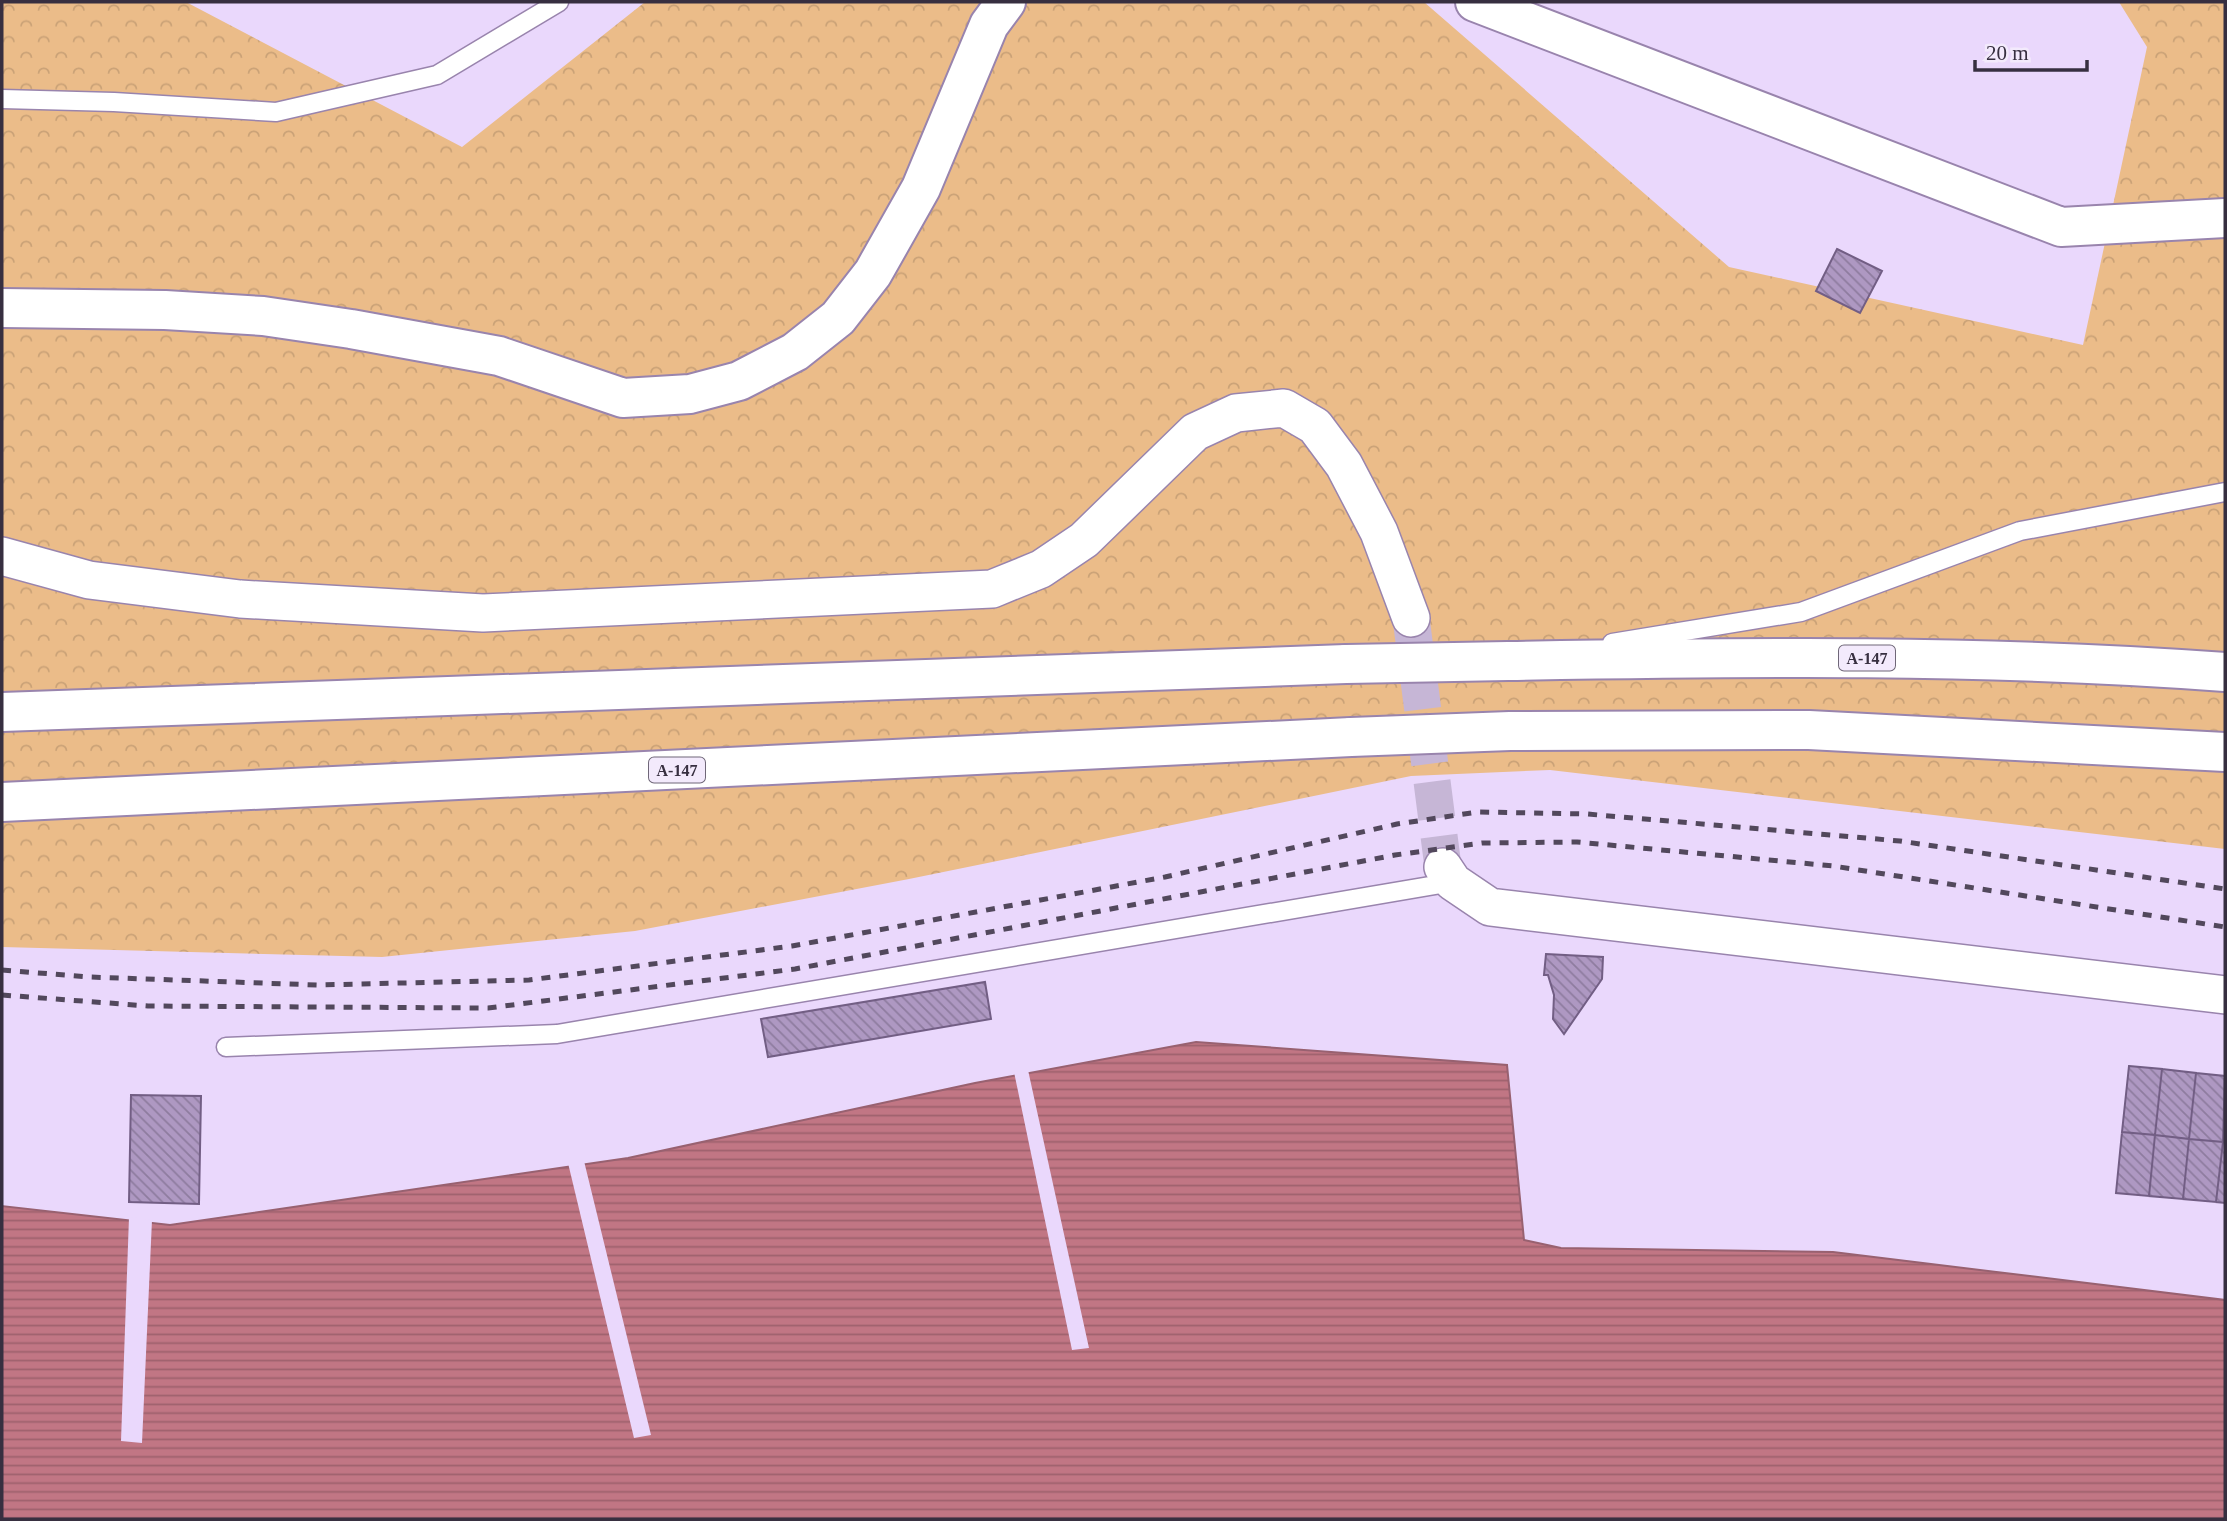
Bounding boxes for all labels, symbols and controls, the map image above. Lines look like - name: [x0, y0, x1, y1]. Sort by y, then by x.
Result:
- scale bar: [1975, 28, 2087, 72]
- text: 20 m: [1986, 41, 2029, 65]
- road number: А-147: [1839, 646, 1895, 670]
- road number: А-147: [649, 758, 705, 782]

